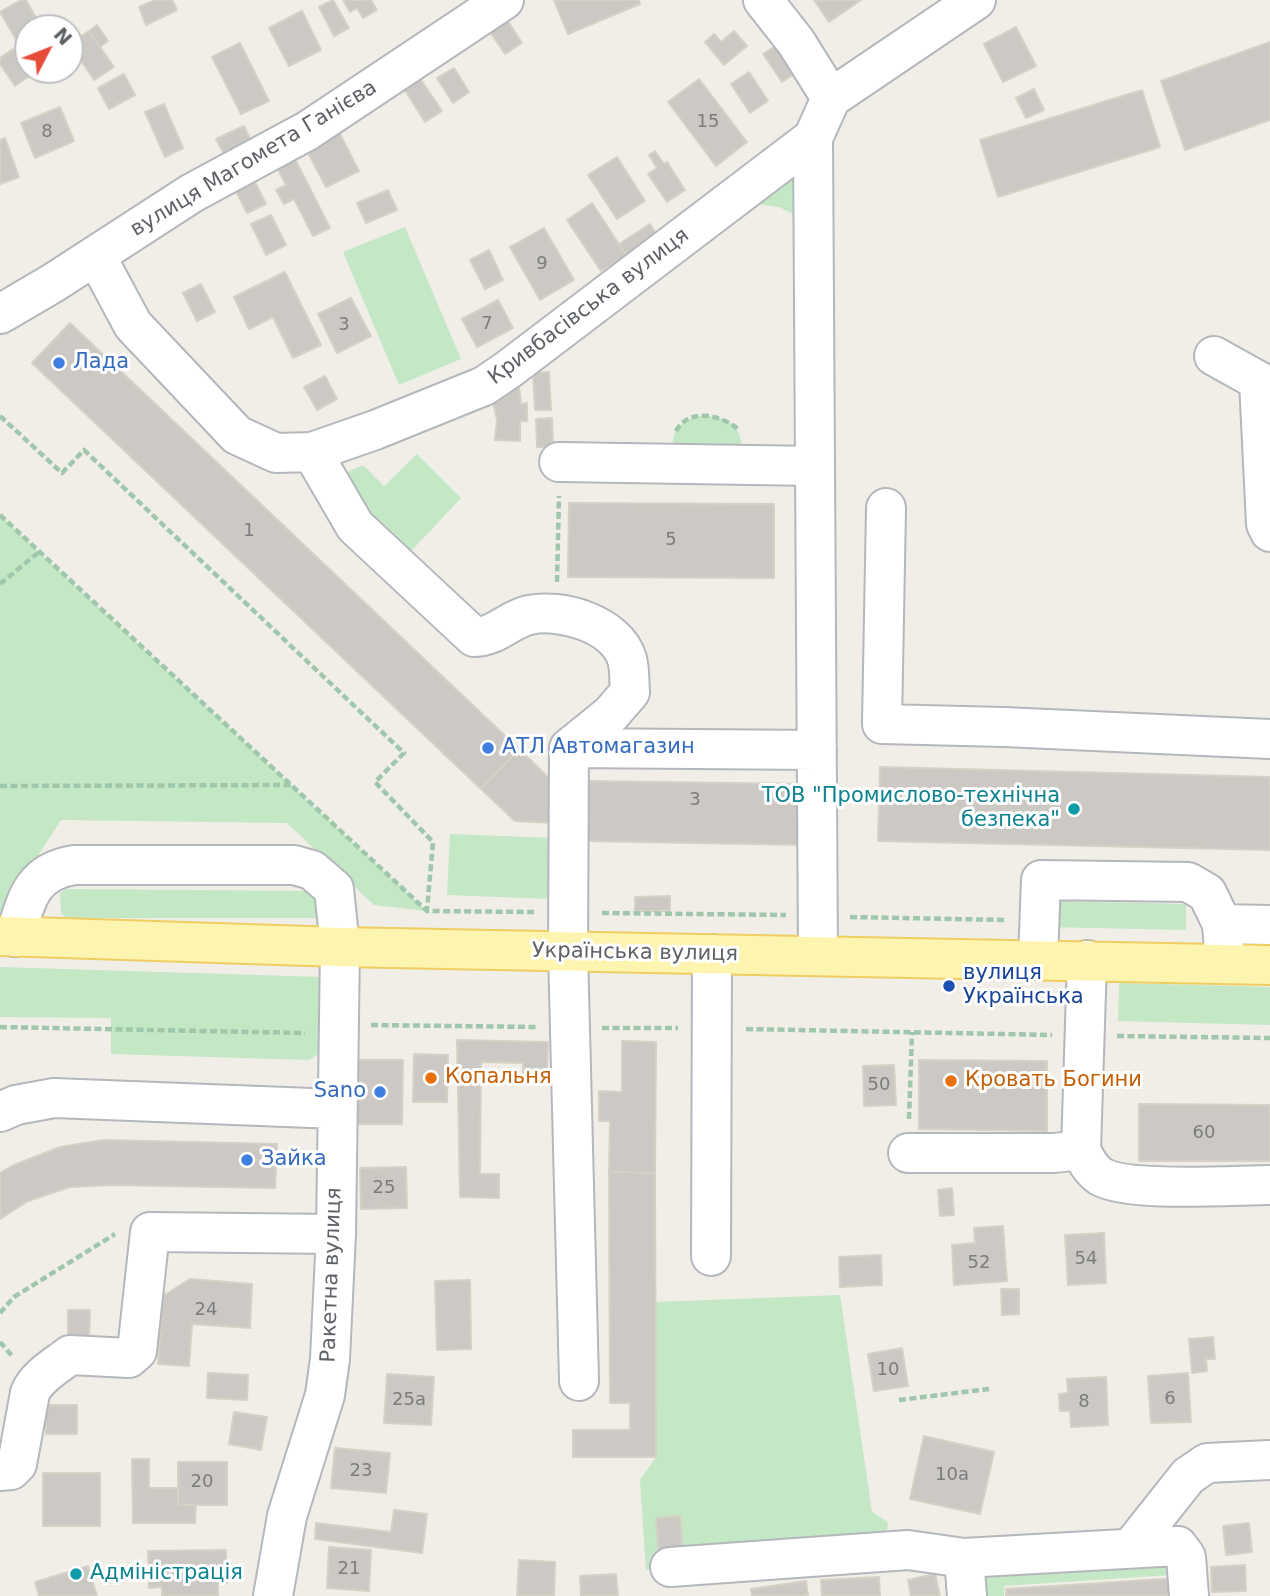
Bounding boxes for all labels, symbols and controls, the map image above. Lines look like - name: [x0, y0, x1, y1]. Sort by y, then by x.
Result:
- north arrow: [14, 14, 84, 84]
- text: N: [50, 23, 77, 50]
- street label: вулиця Магомета Ганієва: [126, 75, 382, 243]
- house number: 15: [697, 111, 719, 133]
- house number: 8: [41, 121, 53, 143]
- street label: Кривбасівська вулиця: [484, 223, 694, 391]
- house number: 9: [536, 253, 548, 275]
- house number: 7: [481, 313, 493, 335]
- house number: 3: [338, 314, 350, 336]
- place label: Лада: [73, 350, 129, 376]
- marker: Лада: [51, 355, 67, 371]
- house number: 1: [243, 520, 255, 542]
- house number: 5: [665, 529, 677, 551]
- place label: АТЛ Автомагазин: [502, 735, 695, 761]
- marker: АТЛ Автомагазин: [480, 740, 496, 756]
- place label: ТОВ "Промислово-технічна безпека": [762, 784, 1060, 834]
- house number: 3: [689, 789, 701, 811]
- marker: ТОВ "Промислово-технічна безпека": [1066, 801, 1082, 817]
- street label: Українська вулиця: [532, 939, 738, 967]
- place label: вулиця Українська: [963, 961, 1084, 1011]
- marker: вулиця Українська: [941, 978, 957, 994]
- place label: Копальня: [445, 1065, 552, 1091]
- place label: Кровать Богини: [965, 1068, 1142, 1094]
- marker: Копальня: [423, 1070, 439, 1086]
- marker: Кровать Богини: [943, 1073, 959, 1089]
- house number: 50: [868, 1074, 890, 1096]
- place label: Sano: [314, 1079, 366, 1105]
- marker: Sano: [372, 1084, 388, 1100]
- house number: 60: [1193, 1122, 1215, 1144]
- place label: Зайка: [261, 1147, 327, 1173]
- marker: Зайка: [239, 1152, 255, 1168]
- house number: 25: [373, 1177, 395, 1199]
- street label: Ракетна вулиця: [316, 1187, 348, 1363]
- house number: 54: [1075, 1248, 1097, 1270]
- house number: 52: [968, 1252, 990, 1274]
- house number: 24: [195, 1299, 217, 1321]
- house number: 10: [877, 1359, 899, 1381]
- house number: 6: [1164, 1388, 1176, 1410]
- house number: 25а: [392, 1389, 426, 1411]
- house number: 8: [1078, 1391, 1090, 1413]
- house number: 23: [350, 1460, 372, 1482]
- house number: 10а: [935, 1464, 969, 1486]
- house number: 20: [191, 1471, 213, 1493]
- house number: 21: [338, 1558, 360, 1580]
- place label: Адміністрація: [90, 1561, 243, 1587]
- marker: Адміністрація: [68, 1566, 84, 1582]

